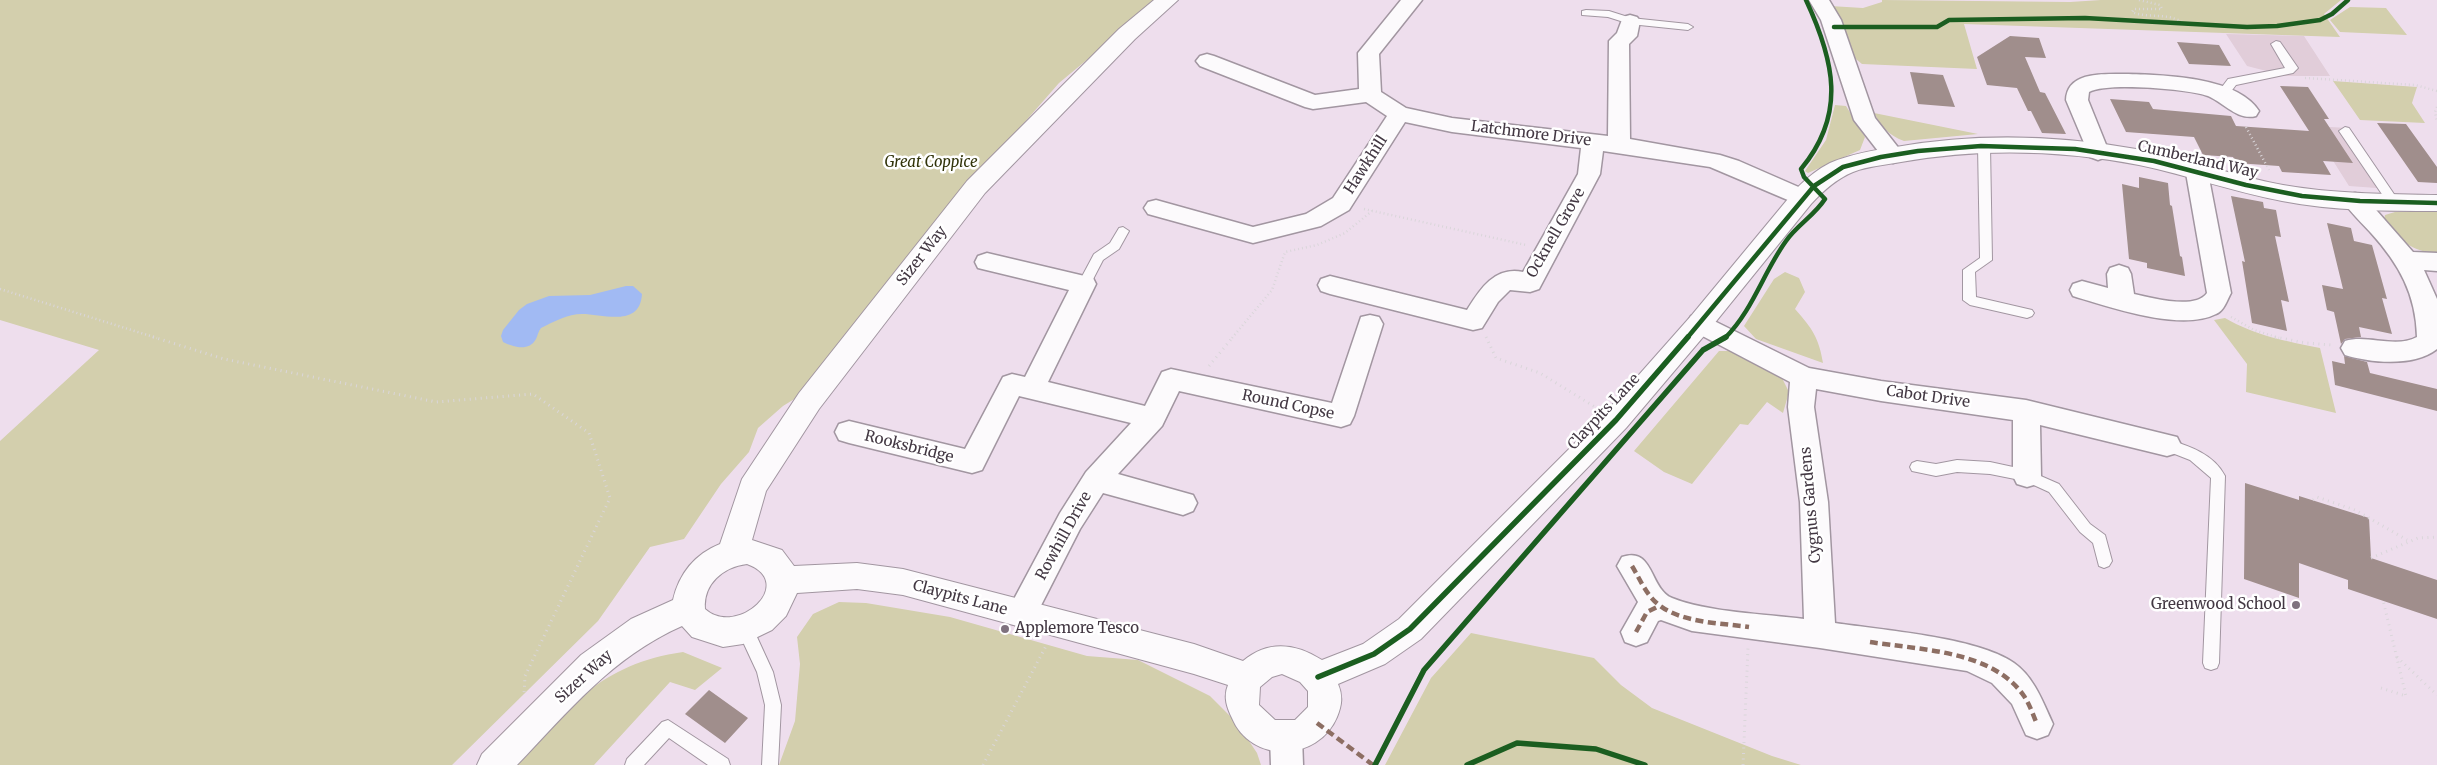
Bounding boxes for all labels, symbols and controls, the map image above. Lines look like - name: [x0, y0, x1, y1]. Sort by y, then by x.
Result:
- street label: Latchmore Drive: [1470, 118, 1592, 150]
- street label: Hawkhill: [1341, 132, 1391, 198]
- street label: Cumberland Way: [2136, 137, 2260, 183]
- park label: Great Coppice: [884, 154, 978, 172]
- street label: Ocknell Grove: [1523, 185, 1589, 281]
- street label: Sizer Way: [893, 223, 951, 289]
- street label: Claypits Lane: [1564, 370, 1644, 454]
- street label: Cabot Drive: [1885, 382, 1971, 412]
- street label: Round Copse: [1240, 386, 1336, 424]
- street label: Rooksbridge: [863, 427, 955, 467]
- street label: Cygnus Gardens: [1797, 446, 1825, 564]
- street label: Rowhill Drive: [1032, 489, 1096, 583]
- street label: Claypits Lane: [911, 577, 1009, 619]
- place label: Greenwood School: [2151, 596, 2286, 614]
- marker: Greenwood School: [2290, 599, 2302, 611]
- place label: Applemore Tesco: [1015, 620, 1139, 638]
- marker: Applemore Tesco: [999, 623, 1011, 635]
- street label: Sizer Way: [552, 647, 616, 707]

